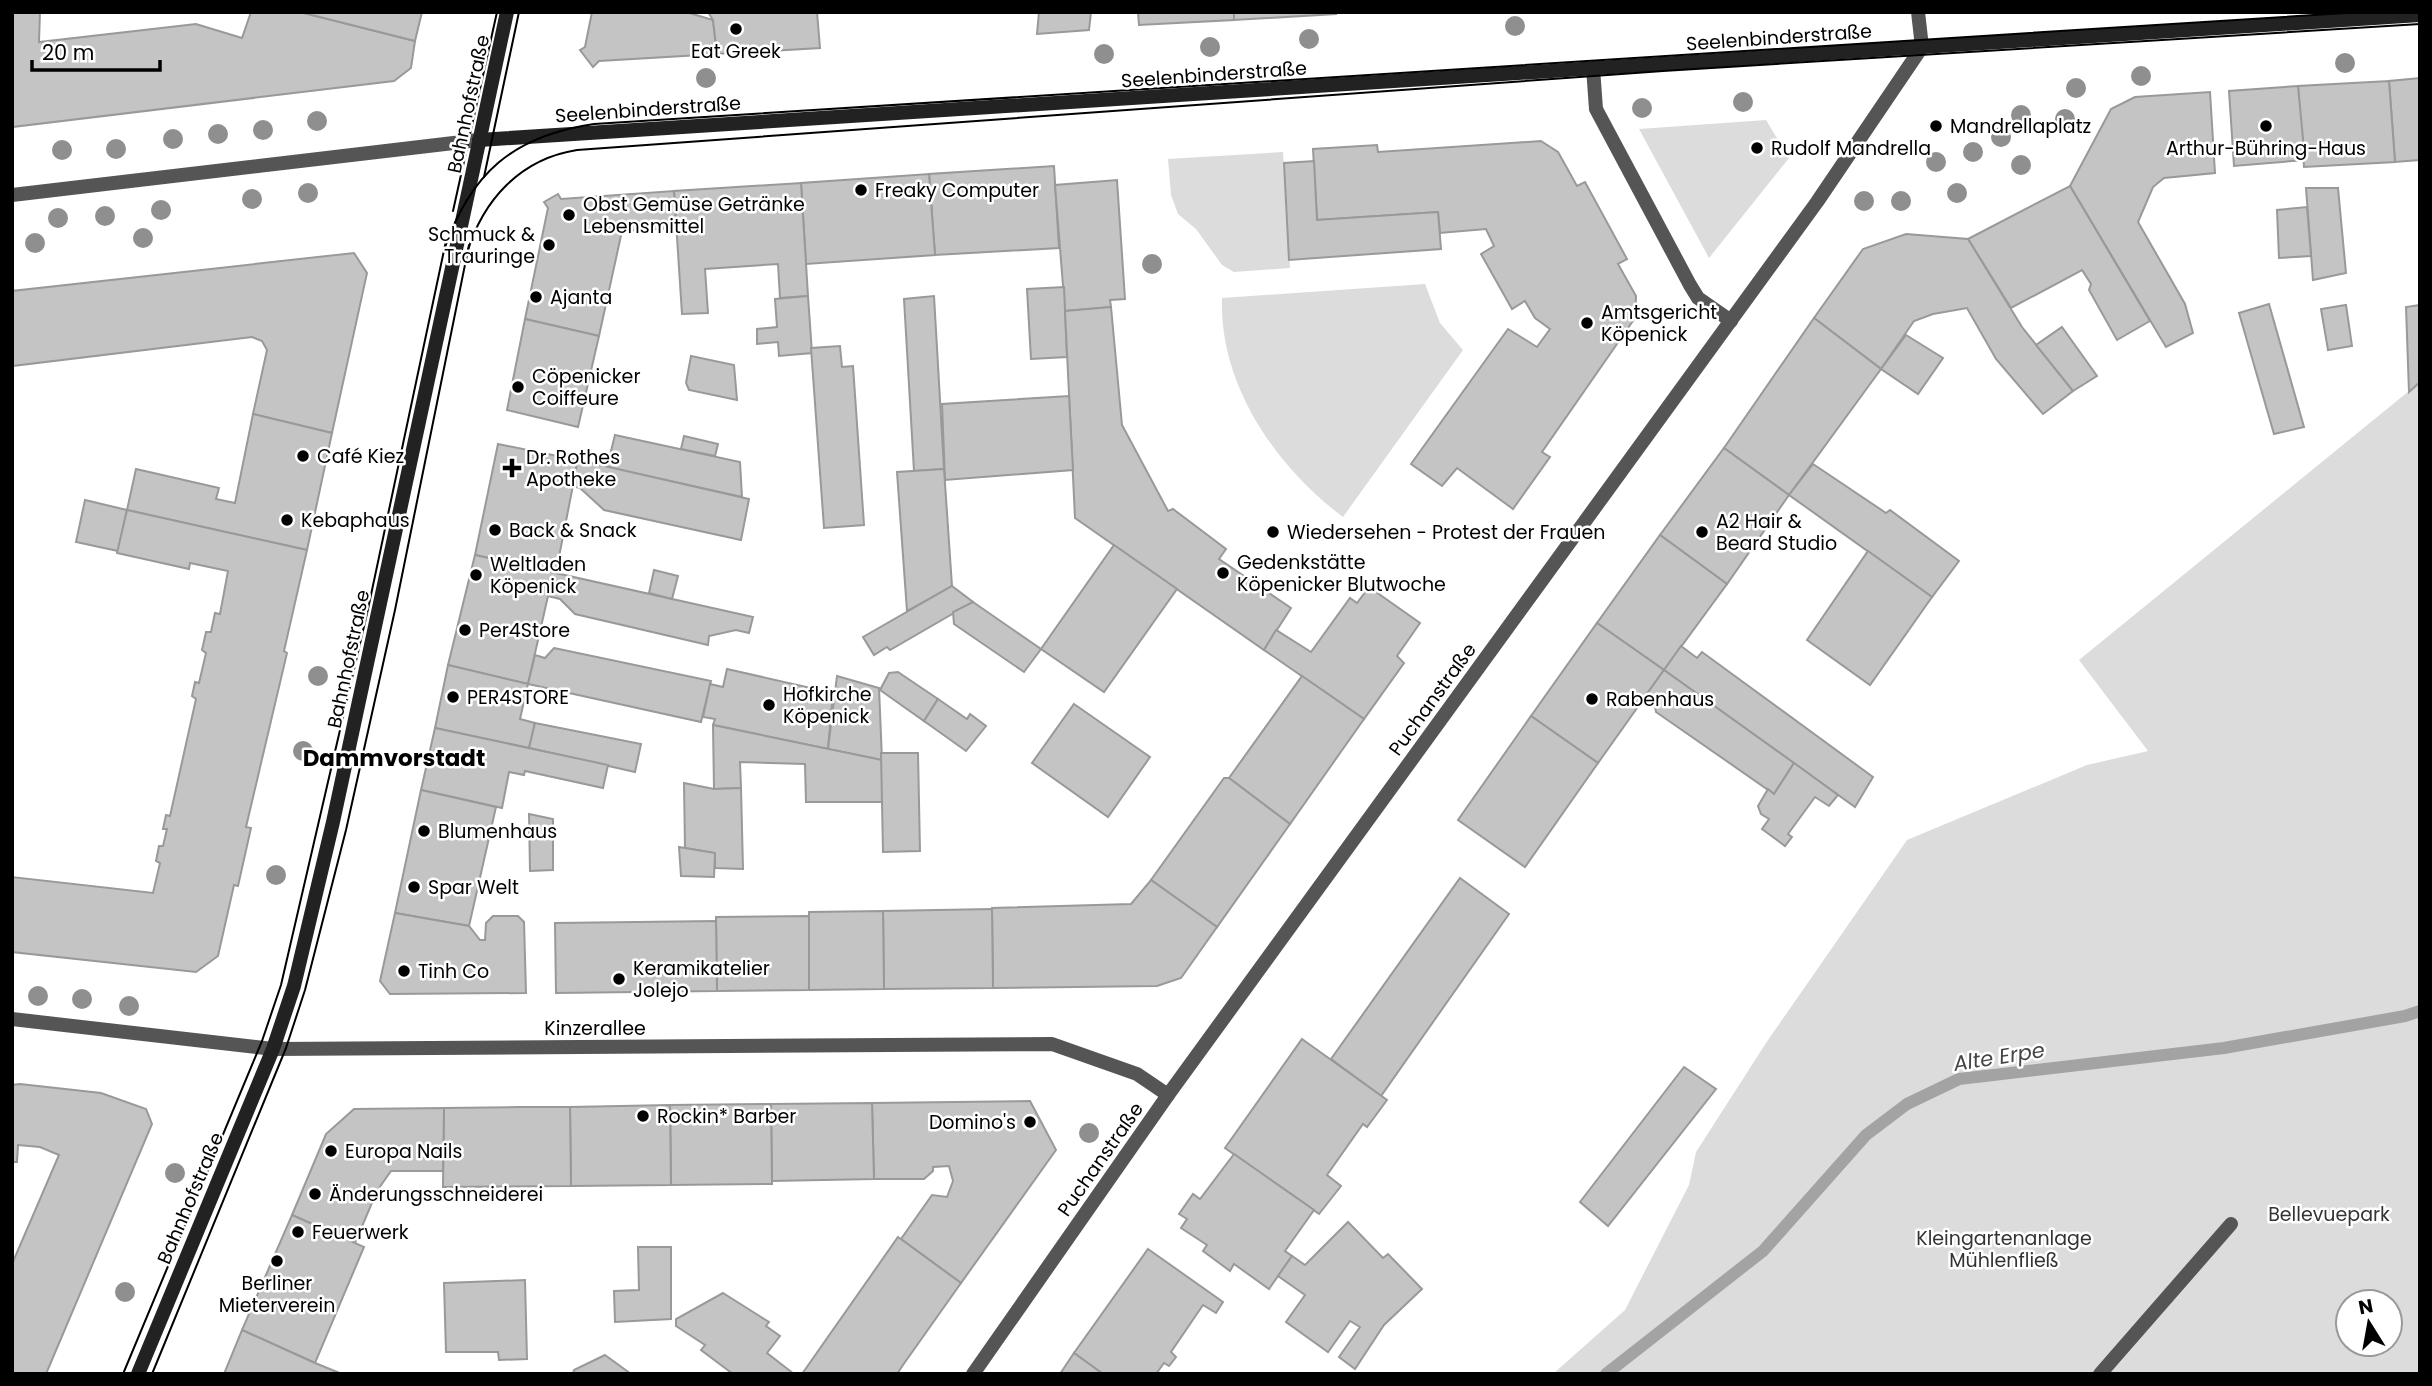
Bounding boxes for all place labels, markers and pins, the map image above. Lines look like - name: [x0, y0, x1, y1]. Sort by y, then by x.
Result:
- marker: Eat Greek: [728, 21, 744, 37]
- place label: Eat Greek: [691, 38, 781, 65]
- place label: Mandrellaplatz: [1950, 113, 2091, 140]
- marker: Mandrellaplatz: [1928, 118, 1944, 134]
- marker: Arthur-Bühring-Haus: [2258, 118, 2274, 134]
- place label: Rudolf Mandrella: [1771, 135, 1931, 162]
- place label: Arthur-Bühring-Haus: [2166, 135, 2366, 162]
- marker: Rudolf Mandrella: [1749, 140, 1765, 156]
- place label: Freaky Computer: [875, 177, 1039, 204]
- marker: Freaky Computer: [853, 182, 869, 198]
- place label: Obst Gemüse Getränke Lebensmittel: [583, 191, 805, 240]
- marker: Obst Gemüse Getränke Lebensmittel: [561, 207, 577, 223]
- place label: Schmuck & Trauringe: [428, 221, 535, 270]
- marker: Schmuck & Trauringe: [541, 237, 557, 253]
- place label: Ajanta: [550, 284, 612, 311]
- marker: Ajanta: [528, 289, 544, 305]
- place label: Amtsgericht Köpenick: [1601, 299, 1717, 348]
- marker: Amtsgericht Köpenick: [1579, 315, 1595, 331]
- place label: Cöpenicker Coiffeure: [532, 363, 640, 412]
- marker: Cöpenicker Coiffeure: [510, 379, 526, 395]
- place label: Café Kiez: [317, 443, 404, 470]
- place label: Dr. Rothes Apotheke: [526, 444, 620, 493]
- marker: Café Kiez: [295, 448, 311, 464]
- marker: Dr. Rothes Apotheke: [504, 460, 520, 476]
- place label: Kebaphaus: [301, 507, 410, 534]
- place label: A2 Hair & Beard Studio: [1716, 508, 1837, 557]
- marker: Kebaphaus: [279, 512, 295, 528]
- place label: Back & Snack: [509, 517, 637, 544]
- place label: Wiedersehen - Protest der Frauen: [1287, 519, 1605, 546]
- marker: Back & Snack: [487, 522, 503, 538]
- marker: Wiedersehen - Protest der Frauen: [1265, 524, 1281, 540]
- marker: A2 Hair & Beard Studio: [1694, 524, 1710, 540]
- place label: Gedenkstätte Köpenicker Blutwoche: [1237, 549, 1446, 598]
- place label: Weltladen Köpenick: [490, 551, 586, 600]
- marker: Gedenkstätte Köpenicker Blutwoche: [1215, 565, 1231, 581]
- marker: Weltladen Köpenick: [468, 567, 484, 583]
- place label: Per4Store: [479, 617, 570, 644]
- marker: Per4Store: [457, 622, 473, 638]
- place label: Hofkirche Köpenick: [783, 681, 872, 730]
- place label: PER4STORE: [467, 684, 569, 711]
- place label: Rabenhaus: [1606, 686, 1714, 713]
- marker: PER4STORE: [445, 689, 461, 705]
- marker: Rabenhaus: [1584, 691, 1600, 707]
- marker: Hofkirche Köpenick: [761, 697, 777, 713]
- place label: Blumenhaus: [438, 818, 557, 845]
- marker: Blumenhaus: [416, 823, 432, 839]
- place label: Spar Welt: [428, 874, 519, 901]
- marker: Spar Welt: [406, 879, 422, 895]
- place label: Keramikatelier Jolejo: [633, 955, 770, 1004]
- place label: Tinh Co: [418, 958, 489, 985]
- marker: Tinh Co: [396, 963, 412, 979]
- marker: Keramikatelier Jolejo: [611, 971, 627, 987]
- place label: Rockin* Barber: [657, 1103, 796, 1130]
- marker: Rockin* Barber: [635, 1108, 651, 1124]
- place label: Domino's: [929, 1109, 1016, 1136]
- marker: Domino's: [1022, 1114, 1038, 1130]
- place label: Europa Nails: [345, 1138, 462, 1165]
- marker: Europa Nails: [323, 1143, 339, 1159]
- place label: Änderungsschneiderei: [329, 1181, 543, 1208]
- marker: Änderungsschneiderei: [307, 1186, 323, 1202]
- place label: Feuerwerk: [312, 1219, 409, 1246]
- marker: Feuerwerk: [290, 1224, 306, 1240]
- marker: Berliner Mieterverein: [269, 1253, 285, 1269]
- place label: Berliner Mieterverein: [219, 1270, 335, 1319]

